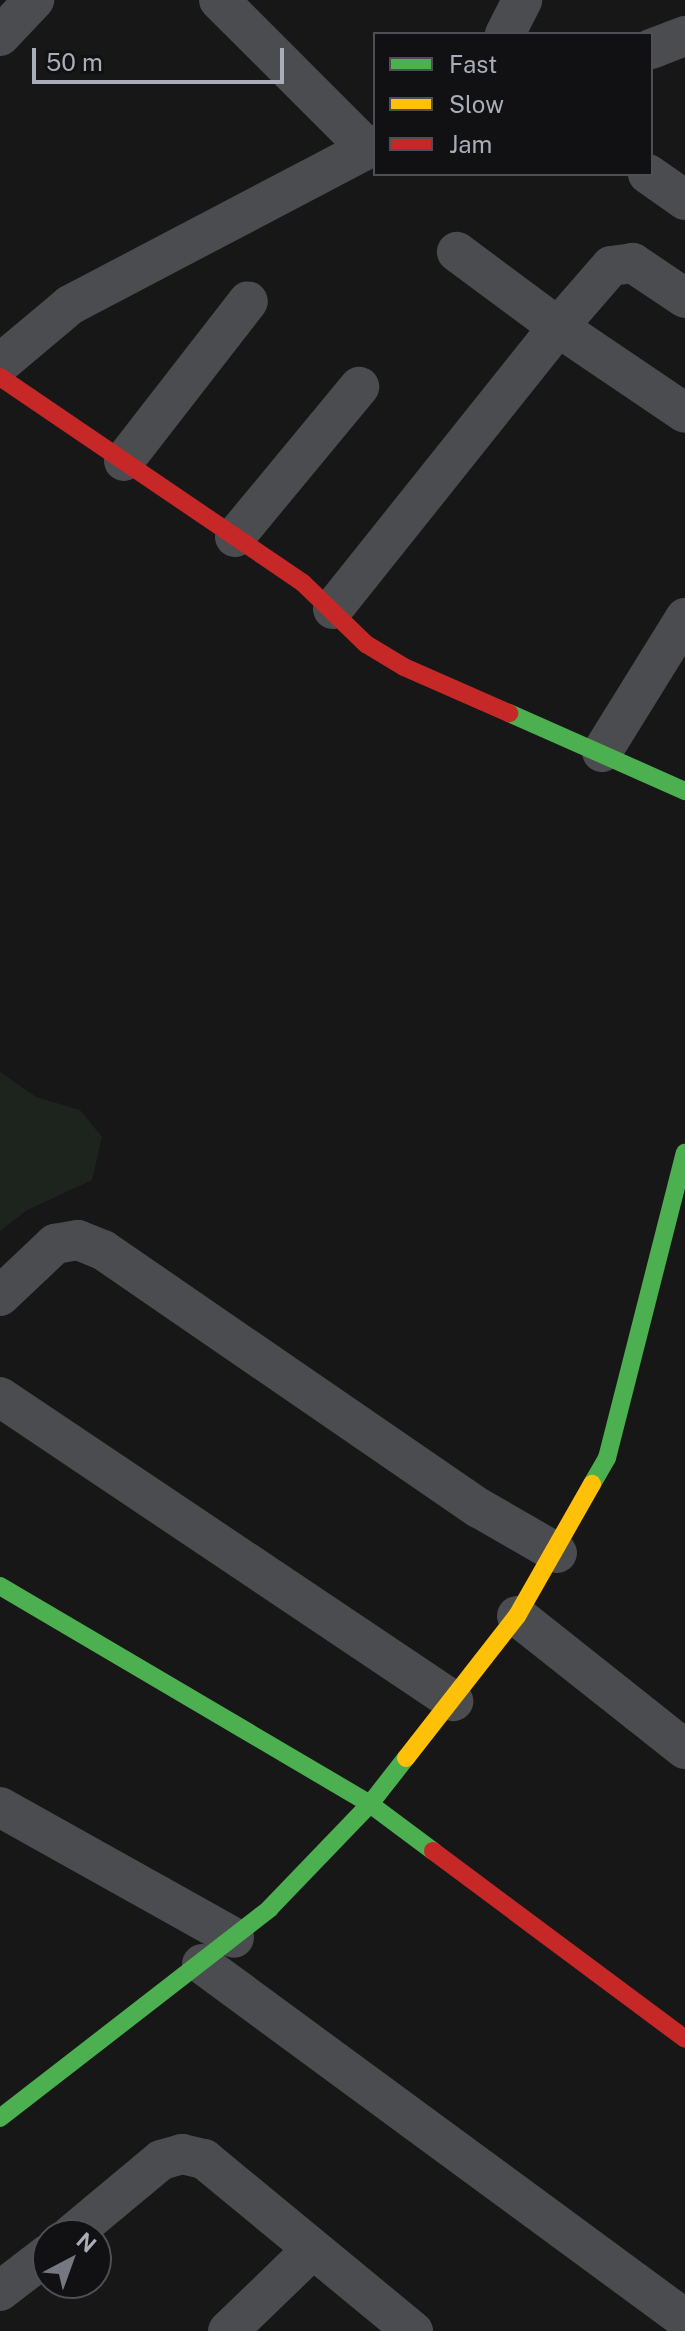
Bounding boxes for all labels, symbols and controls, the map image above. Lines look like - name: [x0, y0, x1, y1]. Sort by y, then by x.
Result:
- scale bar: [36, 32, 288, 82]
- legend: [373, 32, 653, 176]
- text: 50 m: [46, 48, 103, 76]
- text: Fast: [449, 50, 497, 78]
- text: Slow: [449, 90, 504, 118]
- text: Jam: [449, 130, 492, 158]
- north arrow: [32, 2219, 112, 2299]
- text: N: [71, 2227, 101, 2258]

